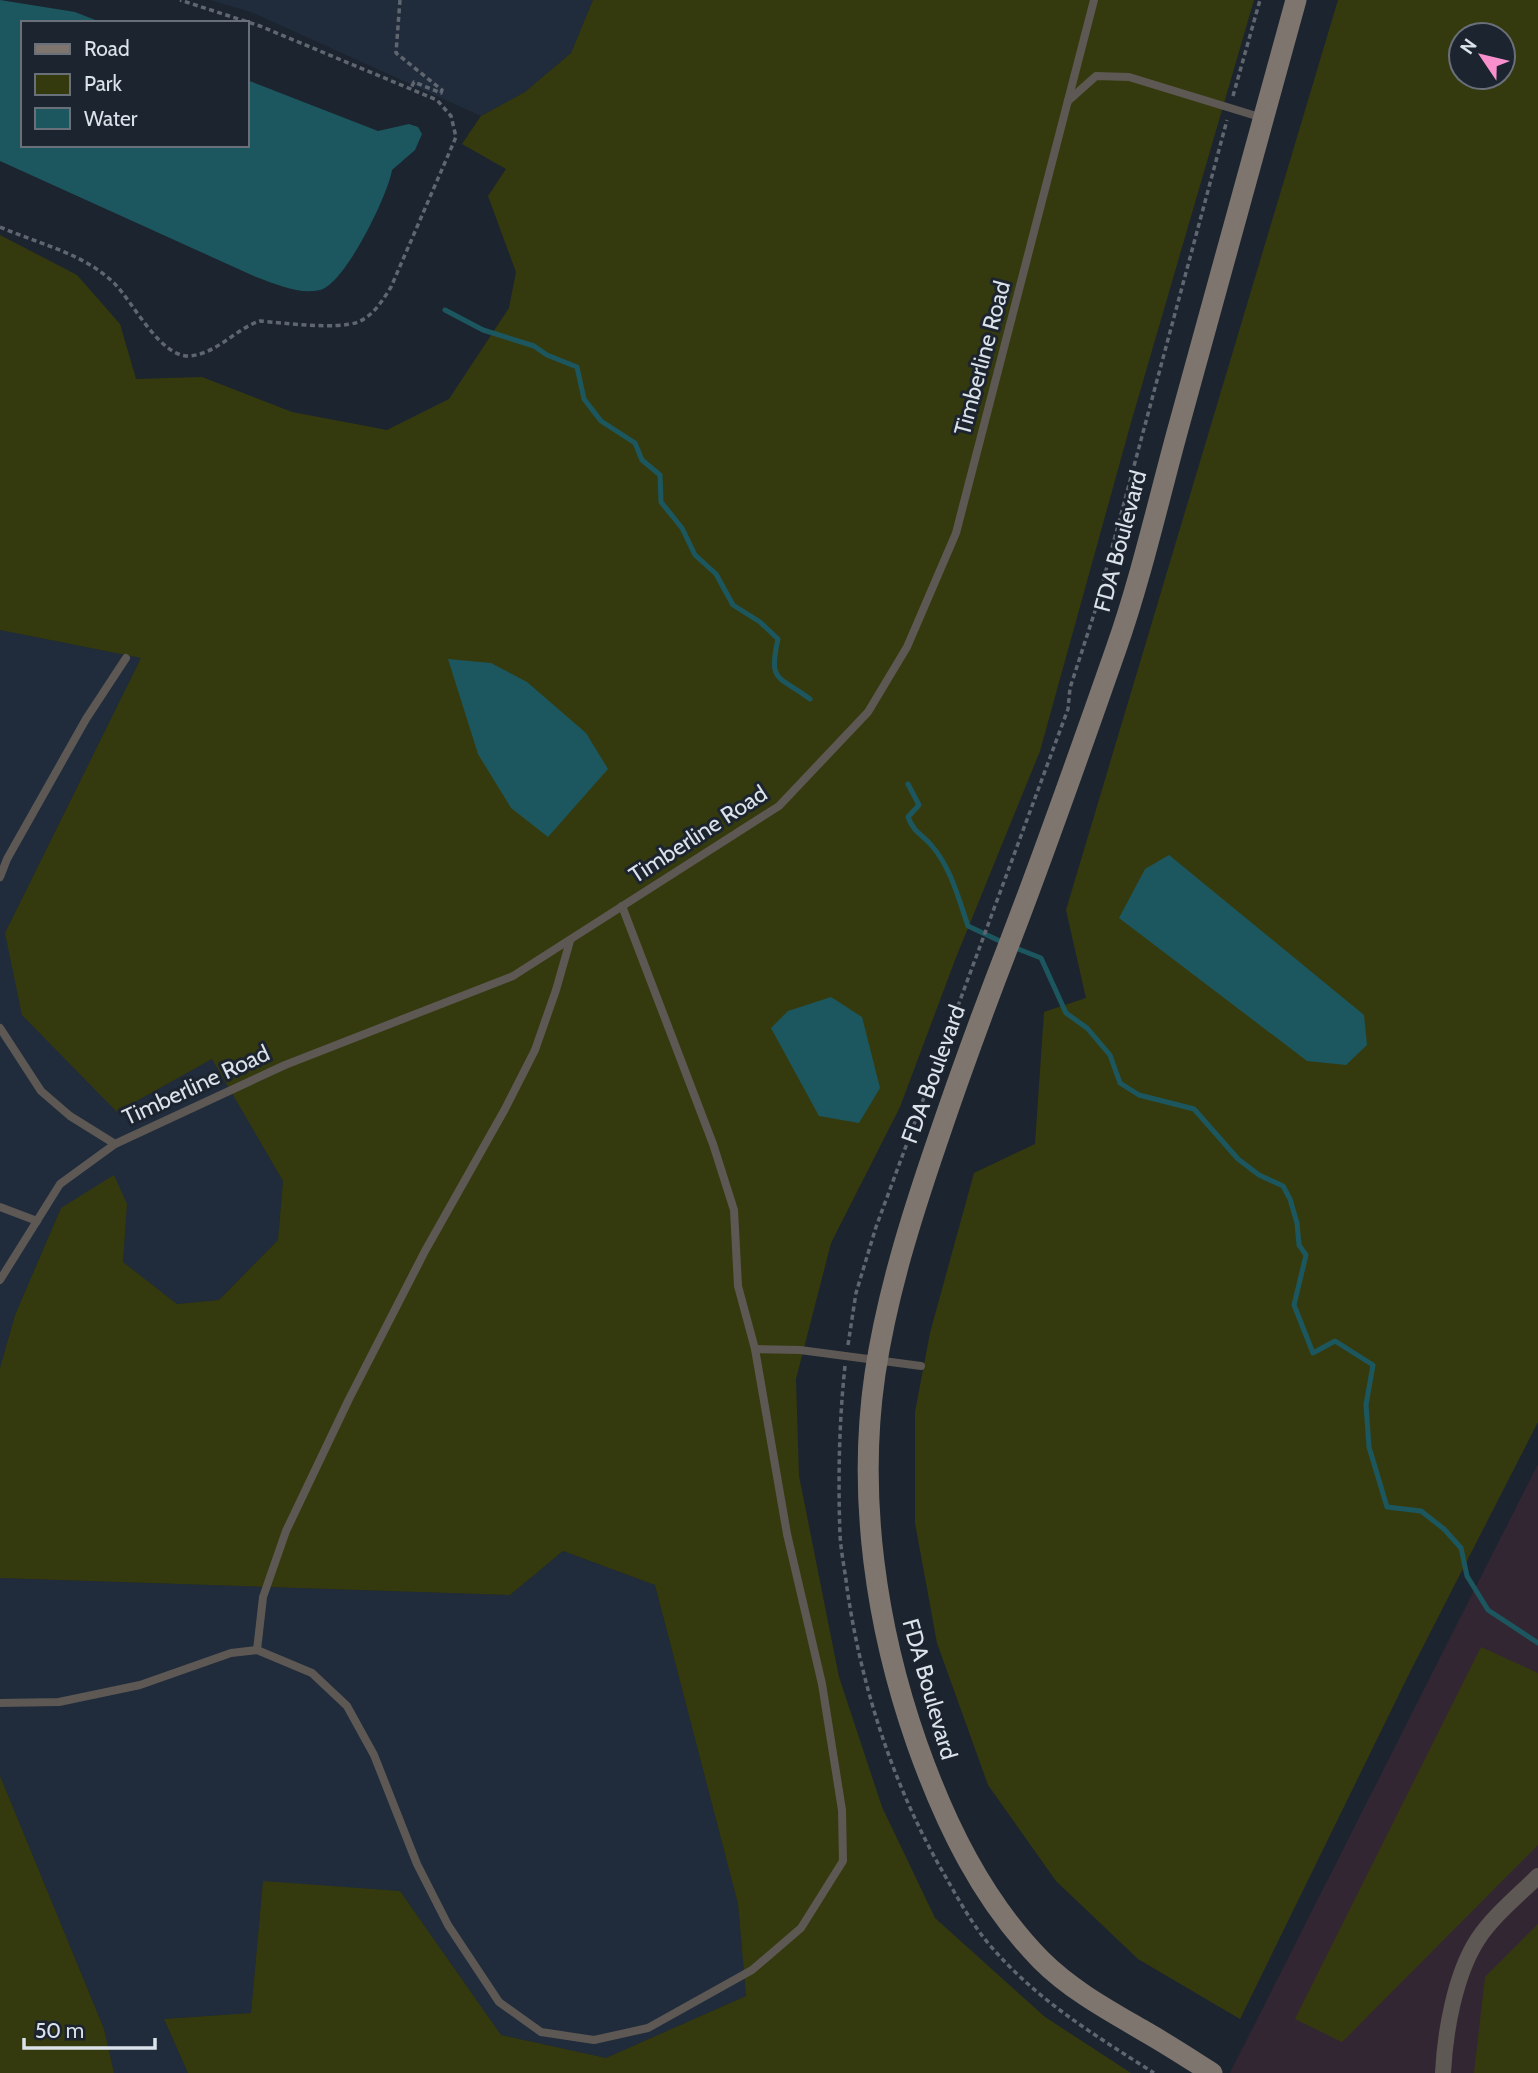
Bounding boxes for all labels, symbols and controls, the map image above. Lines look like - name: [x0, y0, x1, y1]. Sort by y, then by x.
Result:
- legend: [21, 21, 248, 147]
- north arrow: [1447, 21, 1517, 91]
- text: N: [1455, 34, 1482, 59]
- text: Road: [84, 36, 130, 61]
- text: Park: [84, 71, 122, 96]
- text: Water: [84, 106, 138, 131]
- street label: Timberline Road: [948, 278, 1016, 438]
- street label: FDA Boulevard: [1088, 467, 1152, 615]
- street label: Timberline Road: [624, 779, 772, 889]
- street label: FDA Boulevard: [895, 1001, 971, 1147]
- street label: Timberline Road: [118, 1039, 274, 1131]
- street label: FDA Boulevard: [897, 1615, 963, 1763]
- scale bar: [24, 2007, 156, 2050]
- text: 50 m: [35, 2018, 84, 2043]

